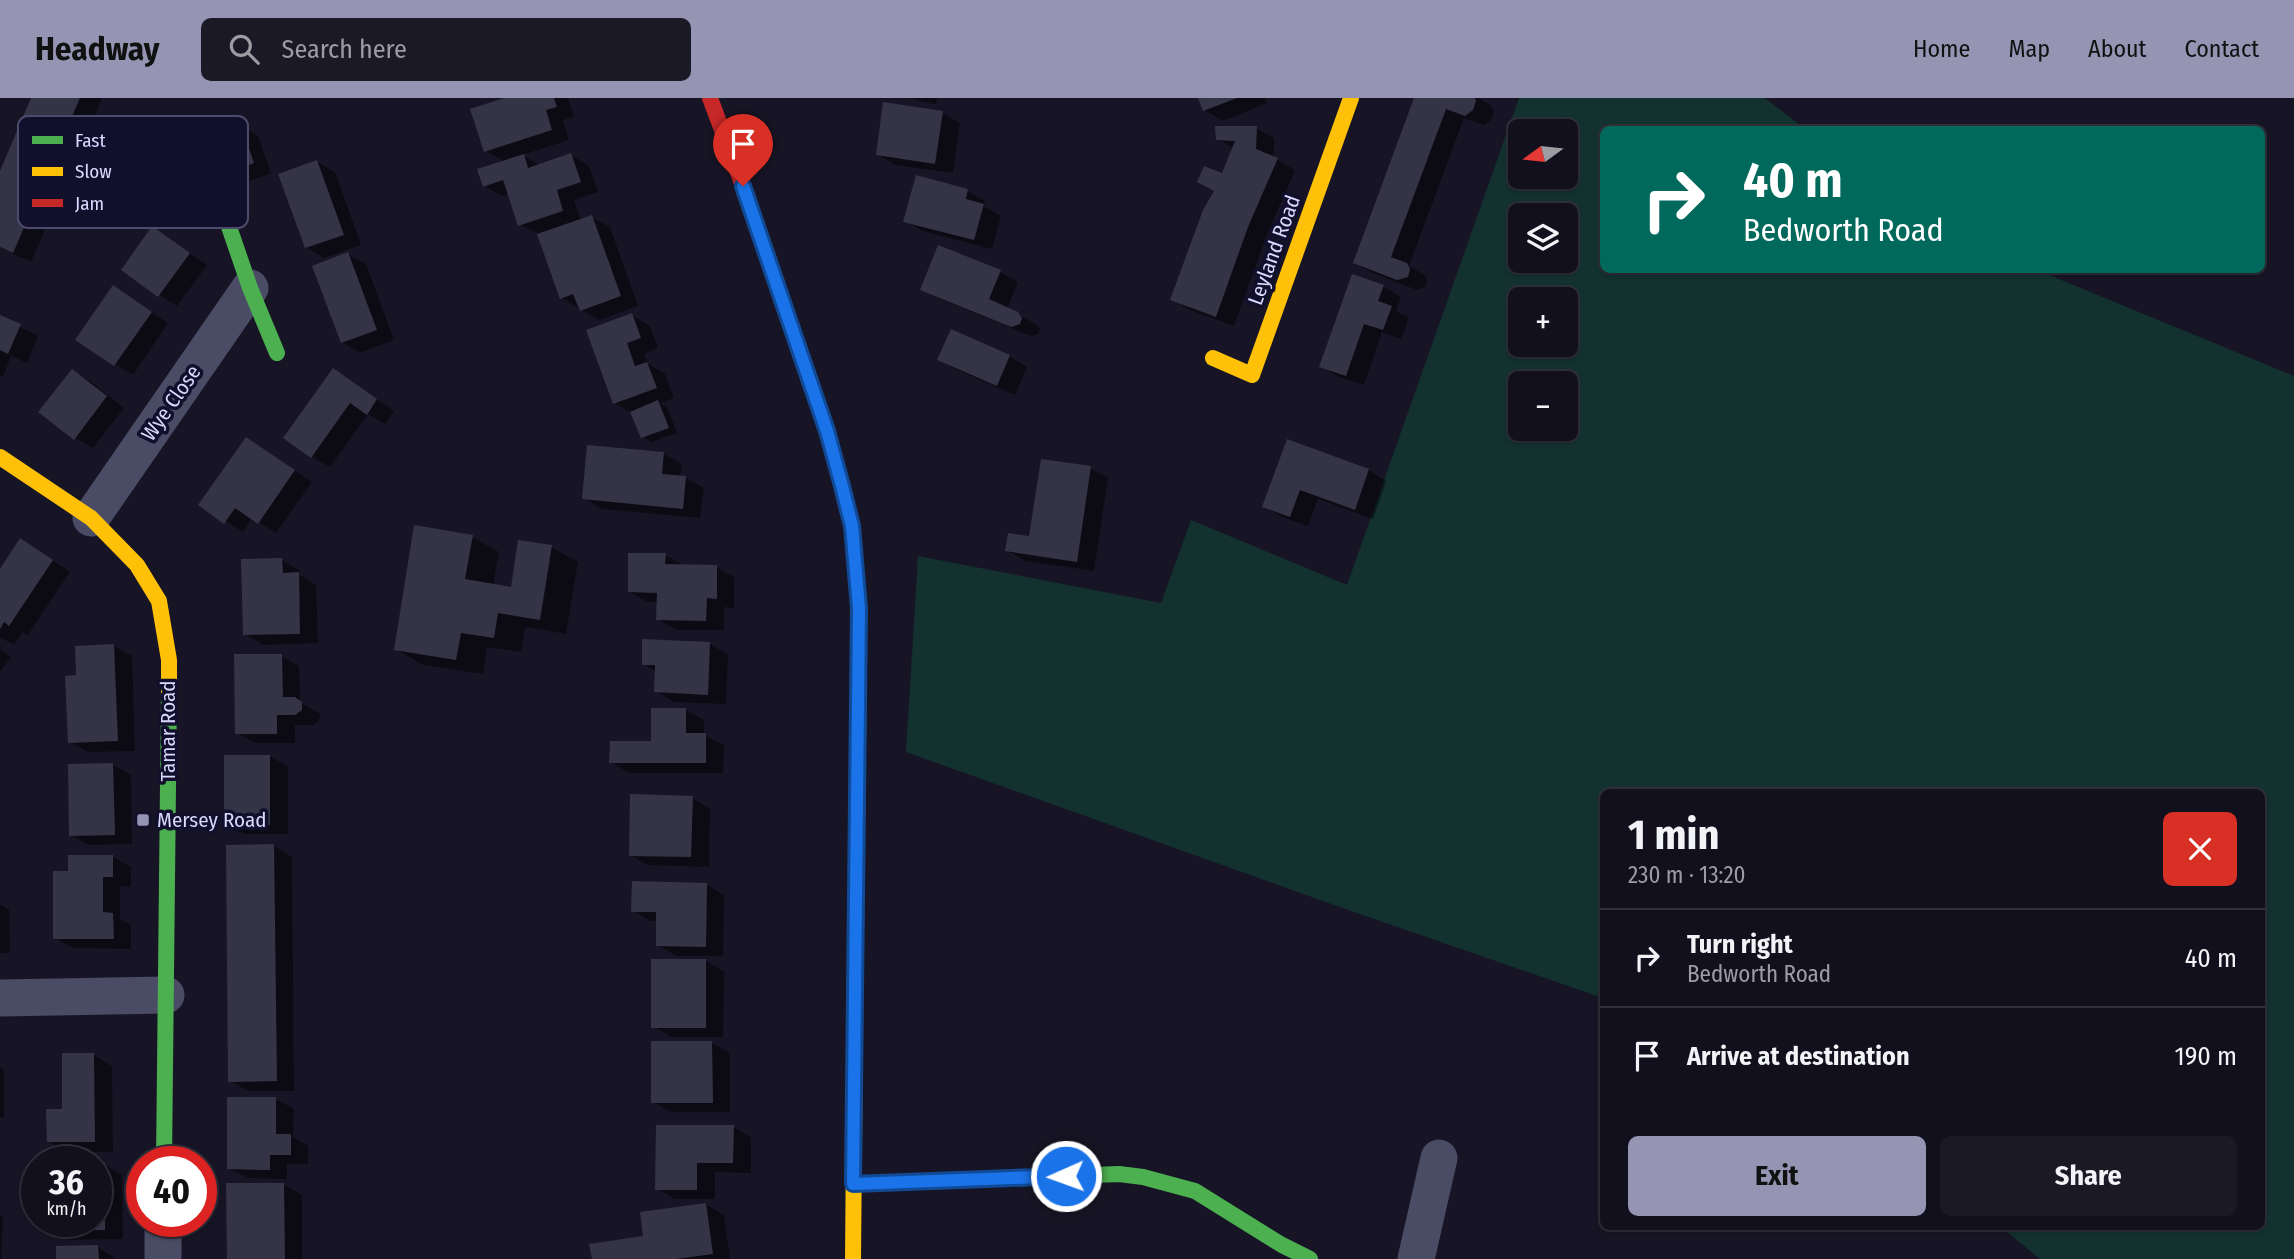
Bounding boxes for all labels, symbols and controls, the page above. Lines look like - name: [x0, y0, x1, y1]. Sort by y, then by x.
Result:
- search box: [201, 18, 691, 81]
- text: Headway: [35, 29, 159, 69]
- icon: search: [225, 30, 263, 68]
- text: Search here: [281, 34, 407, 65]
- text: Home: [1913, 35, 1970, 63]
- text: Map: [2008, 35, 2050, 63]
- text: About: [2088, 35, 2146, 63]
- text: Contact: [2184, 35, 2259, 63]
- pin: [713, 114, 773, 186]
- legend: [18, 116, 248, 228]
- north arrow: [1508, 119, 1578, 189]
- map controls: [1508, 119, 1578, 441]
- icon: arrive: [724, 125, 762, 163]
- text: Fast: [75, 129, 106, 152]
- text: 40 m: [1743, 151, 1843, 210]
- icon: right: [1628, 154, 1719, 245]
- text: Slow: [75, 160, 112, 183]
- text: Jam: [75, 192, 104, 215]
- street label: Leyland Road: [1242, 192, 1306, 308]
- button: layers: [1508, 203, 1578, 273]
- text: Bedworth Road: [1743, 211, 1944, 249]
- button: +: [1508, 287, 1578, 357]
- street label: Wye Close: [136, 360, 206, 446]
- button: −: [1508, 371, 1578, 441]
- street label: Tamar Road: [155, 680, 181, 782]
- place label: Mersey Road: [157, 807, 266, 833]
- text: 1 min: [1628, 810, 1719, 860]
- marker: Mersey Road: [135, 812, 151, 828]
- button: close: [2163, 812, 2237, 886]
- text: 230 m · 13:20: [1628, 861, 1746, 889]
- text: Turn right: [1687, 929, 1793, 960]
- icon: right: [1628, 939, 1666, 977]
- text: 40 m: [2185, 943, 2237, 974]
- text: Bedworth Road: [1687, 960, 1831, 988]
- icon: arrive: [1628, 1037, 1666, 1075]
- text: Arrive at destination: [1687, 1041, 1910, 1072]
- text: 190 m: [2175, 1041, 2237, 1072]
- button: Exit: [1628, 1136, 1926, 1216]
- button: Share: [1940, 1136, 2237, 1216]
- position arrow: [1029, 1139, 1103, 1213]
- speed limit sign: 40: [126, 1146, 217, 1237]
- text: 36: [49, 1161, 84, 1203]
- text: km/h: [46, 1198, 87, 1220]

